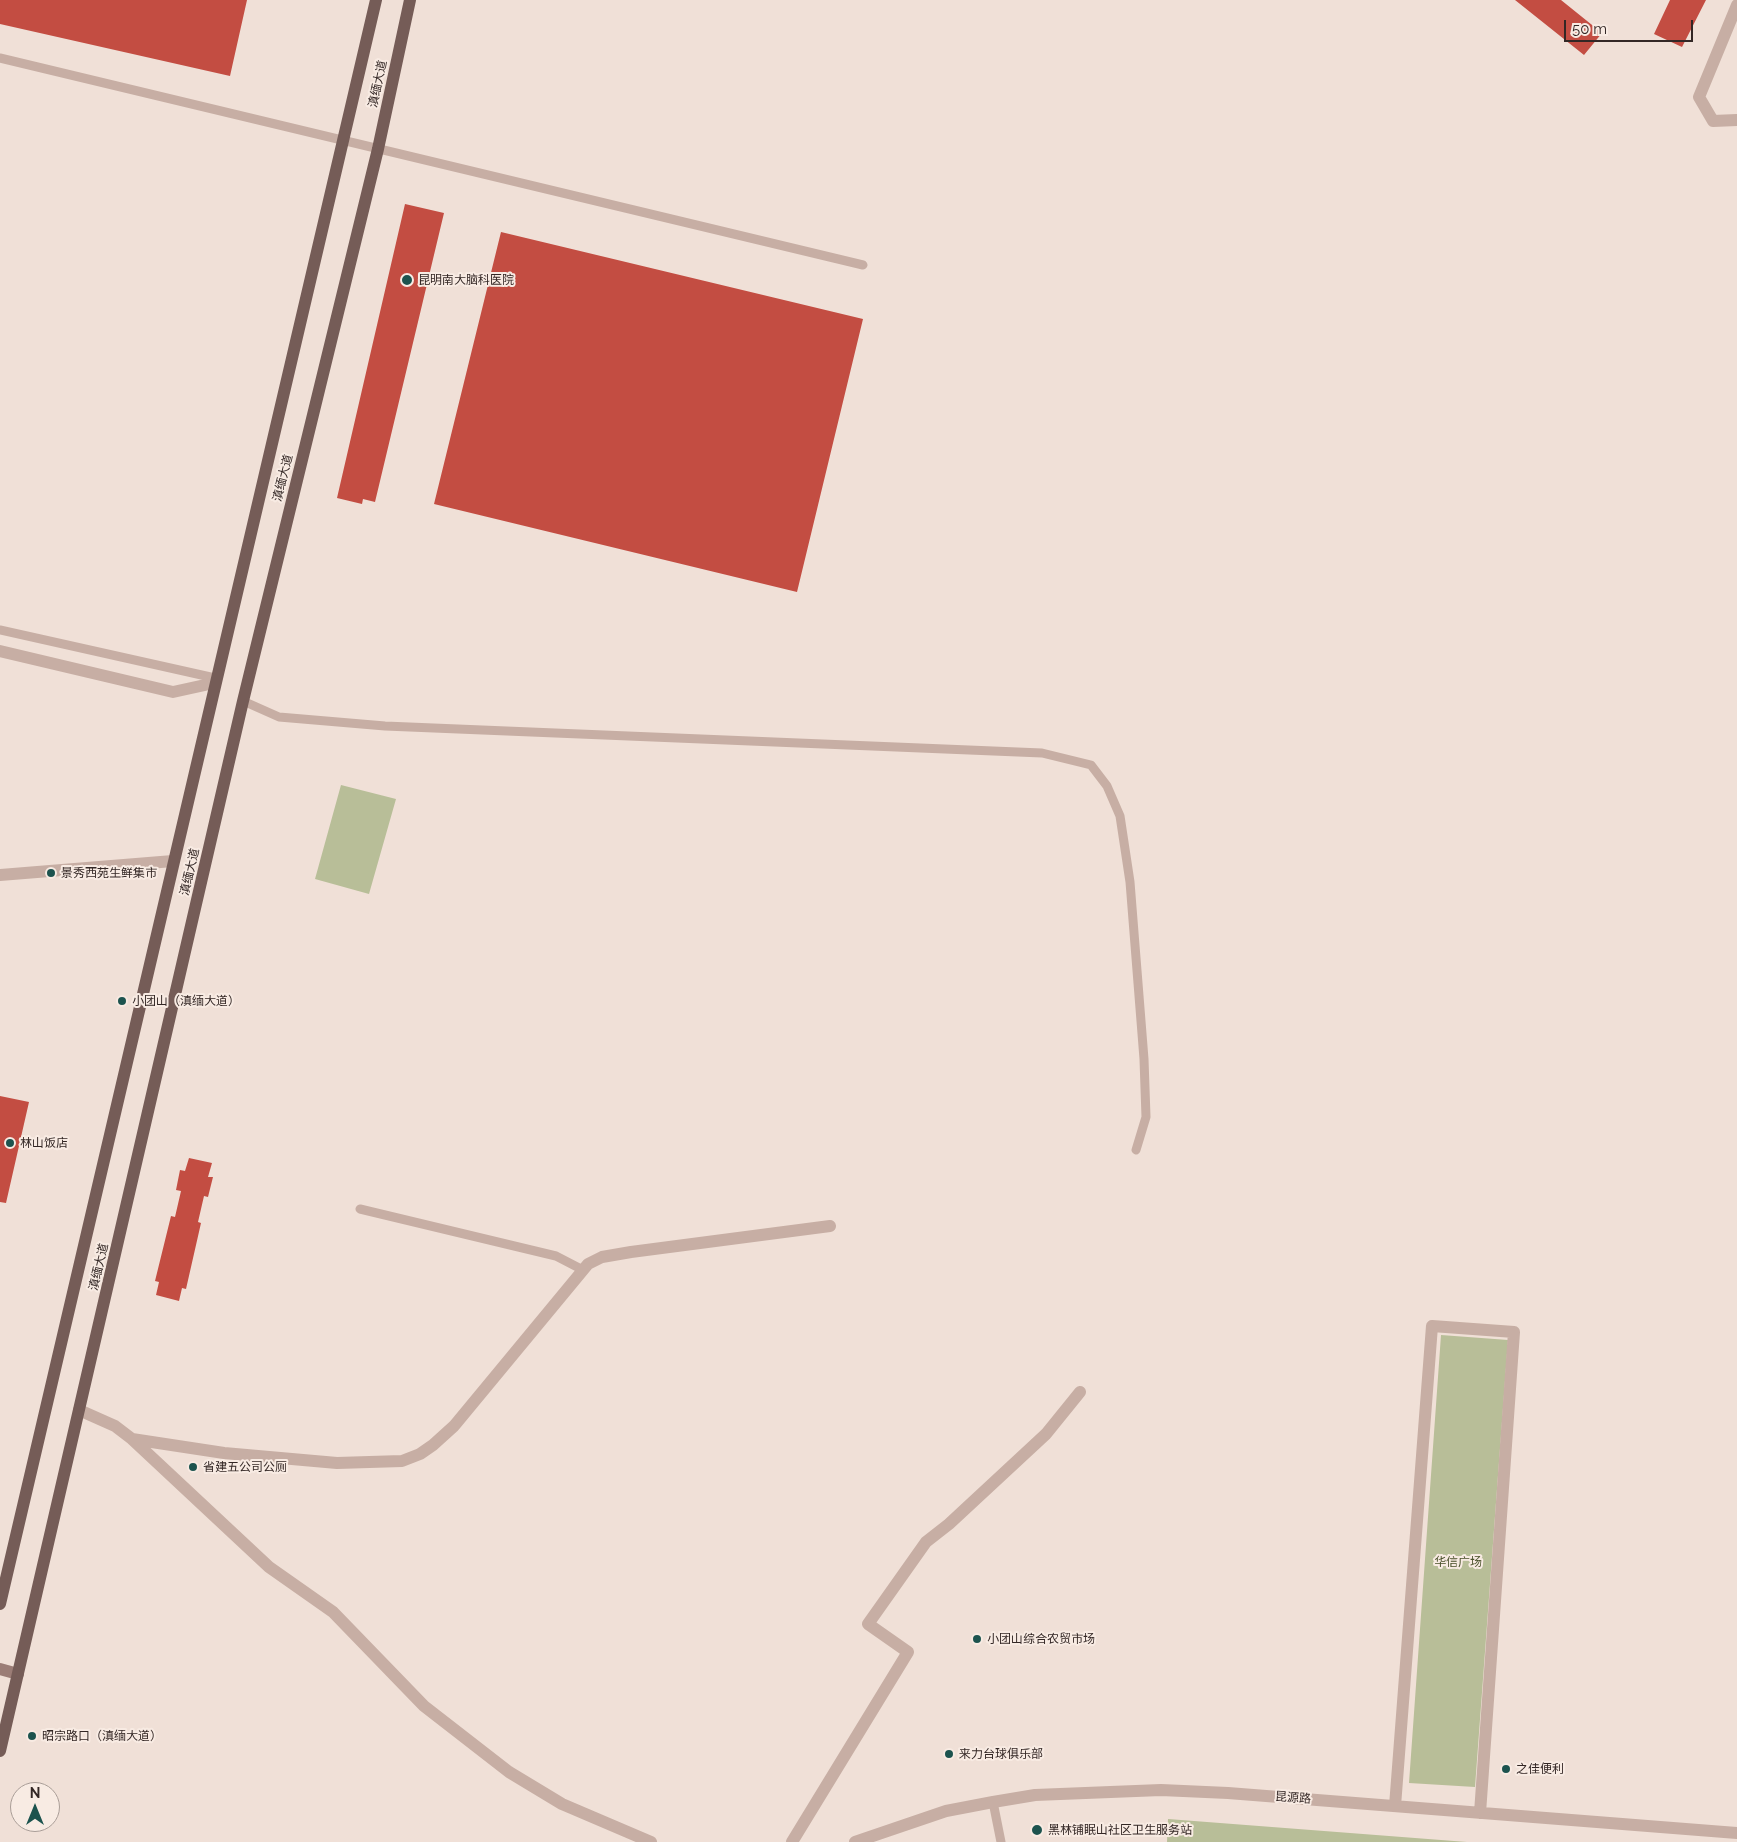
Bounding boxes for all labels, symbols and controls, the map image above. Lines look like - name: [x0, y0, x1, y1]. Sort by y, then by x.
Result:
- scale bar: [1567, 10, 1696, 42]
- text: 50 m: [1572, 20, 1607, 38]
- street label: 滇缅大道: [366, 59, 390, 109]
- marker: 昆明南大脑科医院: [400, 273, 414, 287]
- place label: 昆明南大脑科医院: [418, 273, 514, 287]
- street label: 滇缅大道: [270, 453, 296, 503]
- street label: 滇缅大道: [178, 847, 202, 897]
- place label: 景秀西苑生鲜集市: [61, 866, 157, 880]
- marker: 景秀西苑生鲜集市: [45, 867, 57, 879]
- place label: 小团山（滇缅大道）: [132, 994, 240, 1008]
- marker: 小团山（滇缅大道）: [116, 995, 128, 1007]
- place label: 林山饭店: [20, 1136, 68, 1150]
- marker: 林山饭店: [4, 1137, 16, 1149]
- street label: 滇缅大道: [87, 1242, 111, 1292]
- place label: 省建五公司公厕: [203, 1460, 287, 1474]
- marker: 省建五公司公厕: [187, 1461, 199, 1473]
- park label: 华信广场: [1434, 1555, 1482, 1569]
- place label: 小团山综合农贸市场: [987, 1632, 1095, 1646]
- marker: 小团山综合农贸市场: [971, 1633, 983, 1645]
- place label: 昭宗路口（滇缅大道）: [42, 1729, 162, 1743]
- marker: 昭宗路口（滇缅大道）: [26, 1730, 38, 1742]
- place label: 来力台球俱乐部: [959, 1747, 1043, 1761]
- marker: 来力台球俱乐部: [943, 1748, 955, 1760]
- place label: 之佳便利: [1516, 1762, 1564, 1776]
- marker: 之佳便利: [1500, 1763, 1512, 1775]
- north arrow: [10, 1782, 60, 1832]
- text: N: [30, 1785, 40, 1801]
- street label: 昆源路: [1275, 1790, 1311, 1806]
- marker: 黑林铺眠山社区卫生服务站: [1030, 1823, 1044, 1837]
- place label: 黑林铺眠山社区卫生服务站: [1048, 1823, 1192, 1837]

